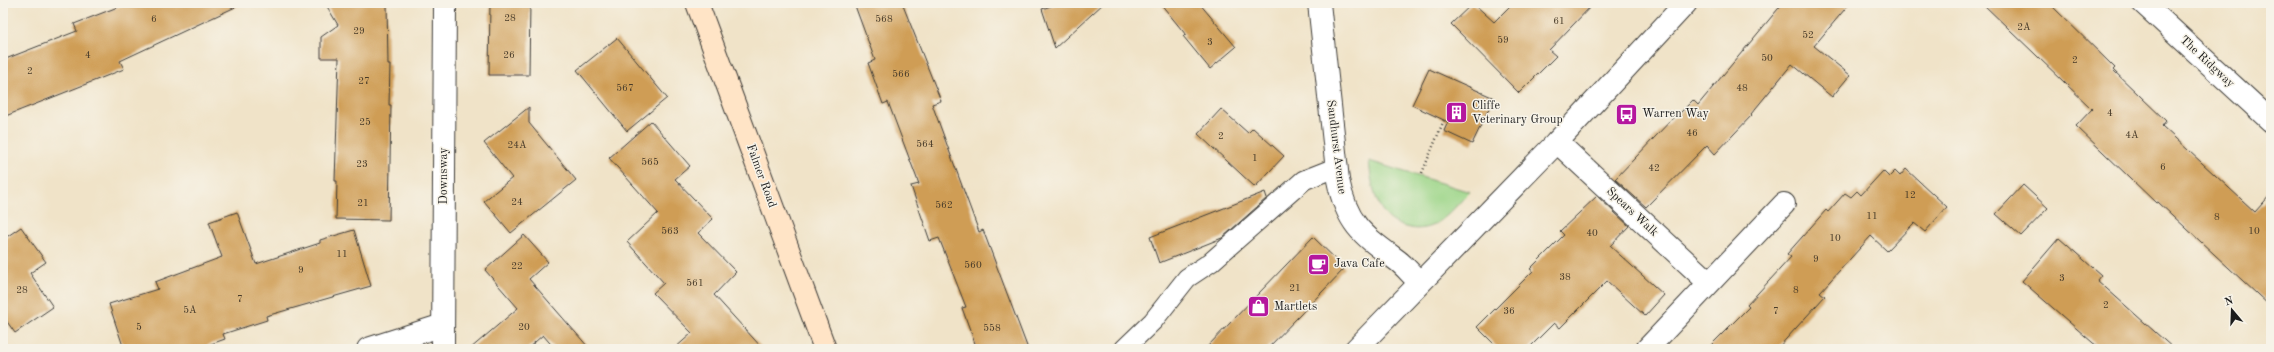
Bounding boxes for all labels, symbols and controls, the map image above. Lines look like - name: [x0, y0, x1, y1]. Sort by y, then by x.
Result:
- house number: 28: [504, 13, 516, 23]
- house number: 6: [151, 14, 157, 24]
- house number: 568: [875, 14, 893, 24]
- house number: 61: [1553, 16, 1565, 26]
- house number: 2A: [2017, 22, 2031, 32]
- house number: 29: [353, 26, 365, 36]
- house number: 52: [1802, 30, 1814, 40]
- street label: The Ridgway: [2177, 34, 2237, 91]
- house number: 59: [1497, 35, 1509, 45]
- house number: 3: [1207, 37, 1213, 47]
- house number: 4: [85, 50, 91, 60]
- house number: 26: [503, 50, 515, 60]
- house number: 50: [1761, 53, 1773, 63]
- house number: 2: [2072, 55, 2078, 65]
- house number: 2: [27, 66, 33, 76]
- house number: 566: [892, 69, 910, 79]
- house number: 27: [358, 76, 370, 86]
- house number: 567: [616, 83, 634, 93]
- house number: 48: [1736, 83, 1748, 93]
- street label: Sandhurst Avenue: [1324, 99, 1348, 195]
- building icon: Cliffe Veterinary Group: [1444, 100, 1470, 126]
- place label: Cliffe Veterinary Group: [1472, 100, 1563, 126]
- bus stop icon: Warren Way: [1613, 101, 1639, 127]
- place label: Warren Way: [1642, 108, 1710, 120]
- house number: 4: [2107, 108, 2113, 118]
- house number: 25: [359, 117, 371, 127]
- house number: 46: [1686, 128, 1698, 138]
- house number: 4A: [2125, 130, 2139, 140]
- house number: 2: [1218, 131, 1224, 141]
- house number: 564: [916, 139, 934, 149]
- house number: 24A: [507, 140, 527, 150]
- street label: Falmer Road: [744, 143, 778, 209]
- street label: Downsway: [438, 147, 450, 205]
- house number: 1: [1252, 153, 1258, 163]
- house number: 565: [641, 157, 659, 167]
- house number: 23: [356, 159, 368, 169]
- house number: 6: [2160, 162, 2166, 172]
- house number: 42: [1648, 163, 1660, 173]
- street label: Spears Walk: [1604, 185, 1660, 239]
- house number: 12: [1904, 190, 1916, 200]
- house number: 24: [511, 197, 523, 207]
- house number: 21: [357, 198, 369, 208]
- house number: 562: [935, 200, 953, 210]
- house number: 11: [1866, 211, 1878, 221]
- house number: 8: [2214, 212, 2220, 222]
- house number: 563: [661, 226, 679, 236]
- house number: 10: [2248, 226, 2260, 236]
- house number: 40: [1586, 228, 1598, 238]
- house number: 10: [1829, 233, 1841, 243]
- house number: 11: [336, 249, 348, 259]
- cafe icon: Java Cafe: [1305, 251, 1331, 277]
- house number: 9: [1813, 254, 1819, 264]
- place label: Java Cafe: [1334, 258, 1385, 270]
- house number: 560: [964, 260, 982, 270]
- house number: 22: [511, 261, 523, 271]
- house number: 9: [298, 265, 304, 275]
- house number: 38: [1559, 272, 1571, 282]
- house number: 3: [2059, 273, 2065, 283]
- house number: 561: [686, 278, 704, 288]
- house number: 21: [1289, 283, 1301, 293]
- house number: 28: [16, 285, 28, 295]
- house number: 8: [1793, 285, 1799, 295]
- north arrow: [2212, 290, 2252, 330]
- house number: 7: [237, 294, 243, 304]
- shop icon: Martlets: [1246, 294, 1272, 320]
- text: N: [2223, 295, 2236, 309]
- house number: 2: [2103, 300, 2109, 310]
- place label: Martlets: [1274, 301, 1317, 313]
- house number: 5A: [183, 305, 197, 315]
- house number: 36: [1503, 306, 1515, 316]
- house number: 7: [1773, 306, 1779, 316]
- house number: 5: [136, 322, 142, 332]
- house number: 20: [518, 322, 530, 332]
- house number: 558: [983, 323, 1001, 333]

